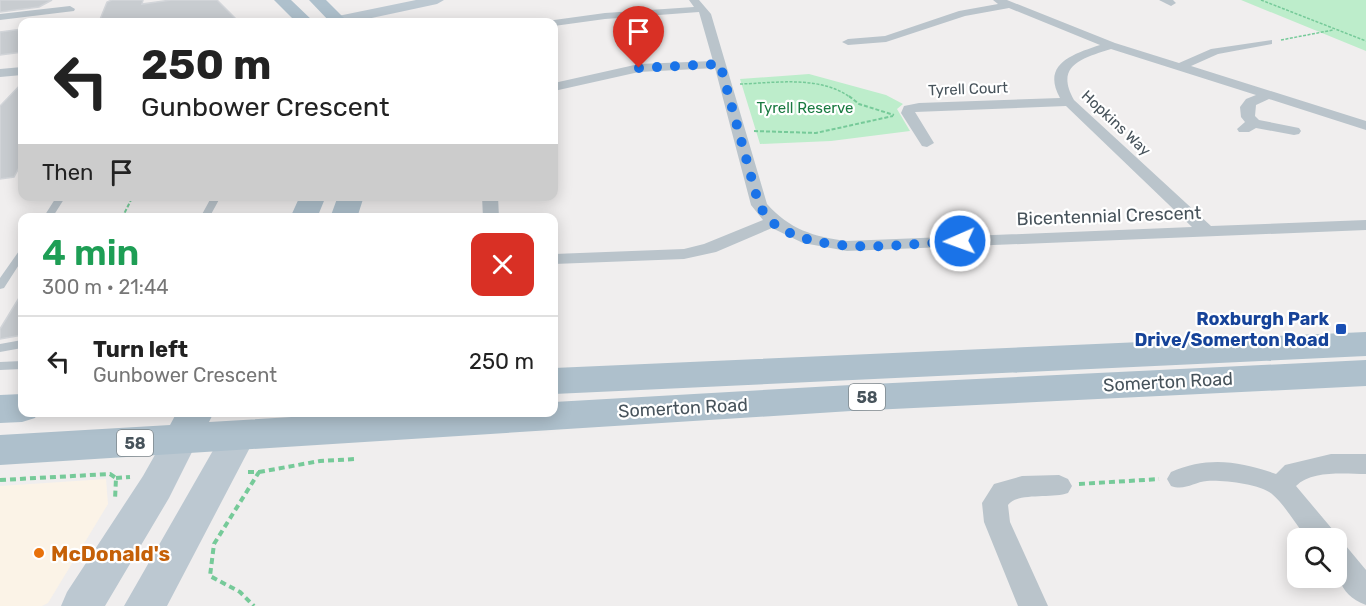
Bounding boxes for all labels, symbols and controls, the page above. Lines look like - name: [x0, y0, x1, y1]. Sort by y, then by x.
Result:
- pin: [613, 6, 664, 68]
- icon: arrive: [622, 15, 655, 48]
- text: 250 m: [141, 40, 271, 90]
- icon: left: [42, 42, 120, 120]
- street label: Tyrell Court: [928, 79, 1008, 99]
- street label: Hopkins Way: [1078, 86, 1154, 160]
- text: Gunbower Crescent: [141, 91, 389, 123]
- park label: Tyrell Reserve: [757, 99, 853, 117]
- icon: arrive: [105, 156, 138, 189]
- text: Then: [42, 159, 93, 186]
- street label: Bicentennial Crescent: [1016, 202, 1202, 230]
- position arrow: [928, 209, 992, 273]
- text: 4 min: [42, 231, 139, 274]
- button: close: [471, 233, 534, 296]
- text: 300 m · 21:44: [42, 275, 169, 299]
- place label: Roxburgh Park Drive/Somerton Road: [1134, 308, 1329, 351]
- marker: Roxburgh Park Drive/Somerton Road: [1334, 322, 1348, 336]
- text: Turn left: [93, 336, 188, 363]
- icon: left: [42, 345, 75, 378]
- text: 250 m: [469, 348, 534, 375]
- text: Gunbower Crescent: [93, 363, 277, 387]
- street label: Somerton Road: [1103, 368, 1233, 396]
- road number: 58: [849, 384, 885, 410]
- street label: Somerton Road: [618, 394, 748, 422]
- road number: 58: [117, 430, 153, 456]
- map controls: [1287, 528, 1347, 588]
- button: search: [1287, 528, 1347, 588]
- place label: McDonald's: [51, 541, 170, 566]
- marker: McDonald's: [32, 546, 46, 560]

